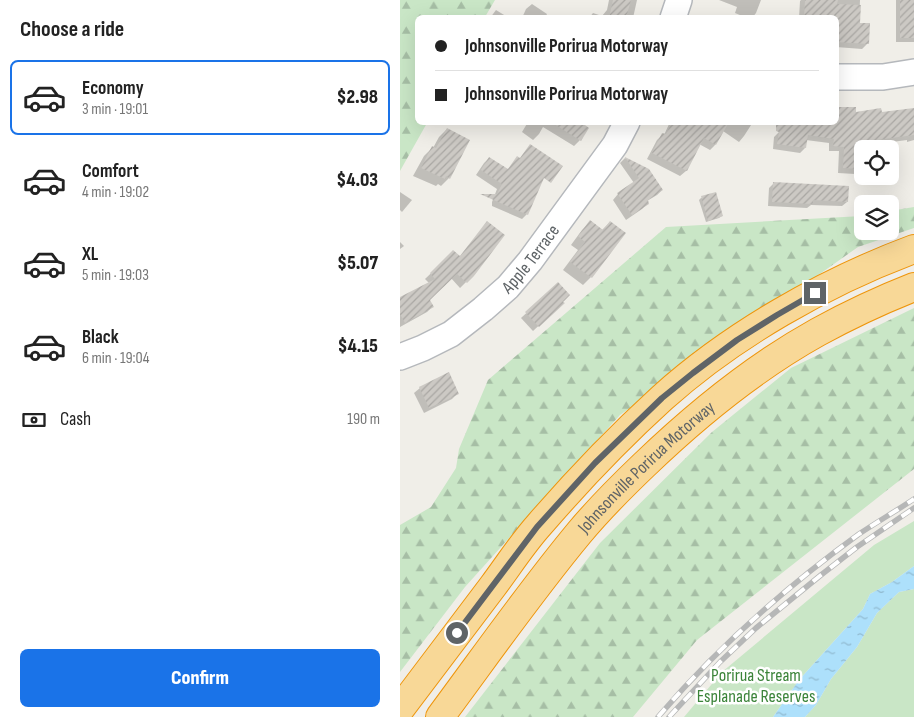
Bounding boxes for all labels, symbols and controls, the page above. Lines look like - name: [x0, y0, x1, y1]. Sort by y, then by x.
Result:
- text: Choose a ride: [20, 16, 124, 43]
- text: Johnsonville Porirua Motorway: [465, 35, 668, 58]
- icon: car: [22, 75, 67, 120]
- text: Economy: [82, 77, 144, 100]
- text: Johnsonville Porirua Motorway: [465, 83, 668, 106]
- text: $2.98: [337, 86, 378, 109]
- text: 3 min · 19:01: [82, 100, 148, 119]
- map controls: [854, 140, 899, 240]
- button: locate: [854, 140, 899, 185]
- icon: car: [22, 158, 67, 203]
- text: Comfort: [82, 160, 139, 183]
- text: $4.03: [337, 169, 378, 192]
- text: 4 min · 19:02: [82, 183, 149, 202]
- button: layers: [854, 195, 899, 240]
- street label: Apple Terrace: [497, 220, 564, 299]
- icon: car: [22, 241, 67, 286]
- text: XL: [82, 243, 98, 266]
- text: $5.07: [337, 252, 378, 275]
- text: 5 min · 19:03: [82, 266, 149, 285]
- route end: [804, 282, 826, 304]
- icon: car: [22, 324, 67, 369]
- text: Black: [82, 326, 119, 349]
- text: $4.15: [338, 335, 378, 358]
- text: 6 min · 19:04: [82, 349, 149, 368]
- street label: Johnsonville Porirua Motorway: [573, 396, 719, 538]
- icon: cash: [20, 406, 48, 434]
- text: Cash: [60, 408, 91, 431]
- text: 190 m: [347, 410, 380, 429]
- route start: [446, 622, 468, 644]
- button: Confirm: [20, 649, 380, 707]
- park label: Porirua Stream Esplanade Reserves: [697, 665, 815, 707]

